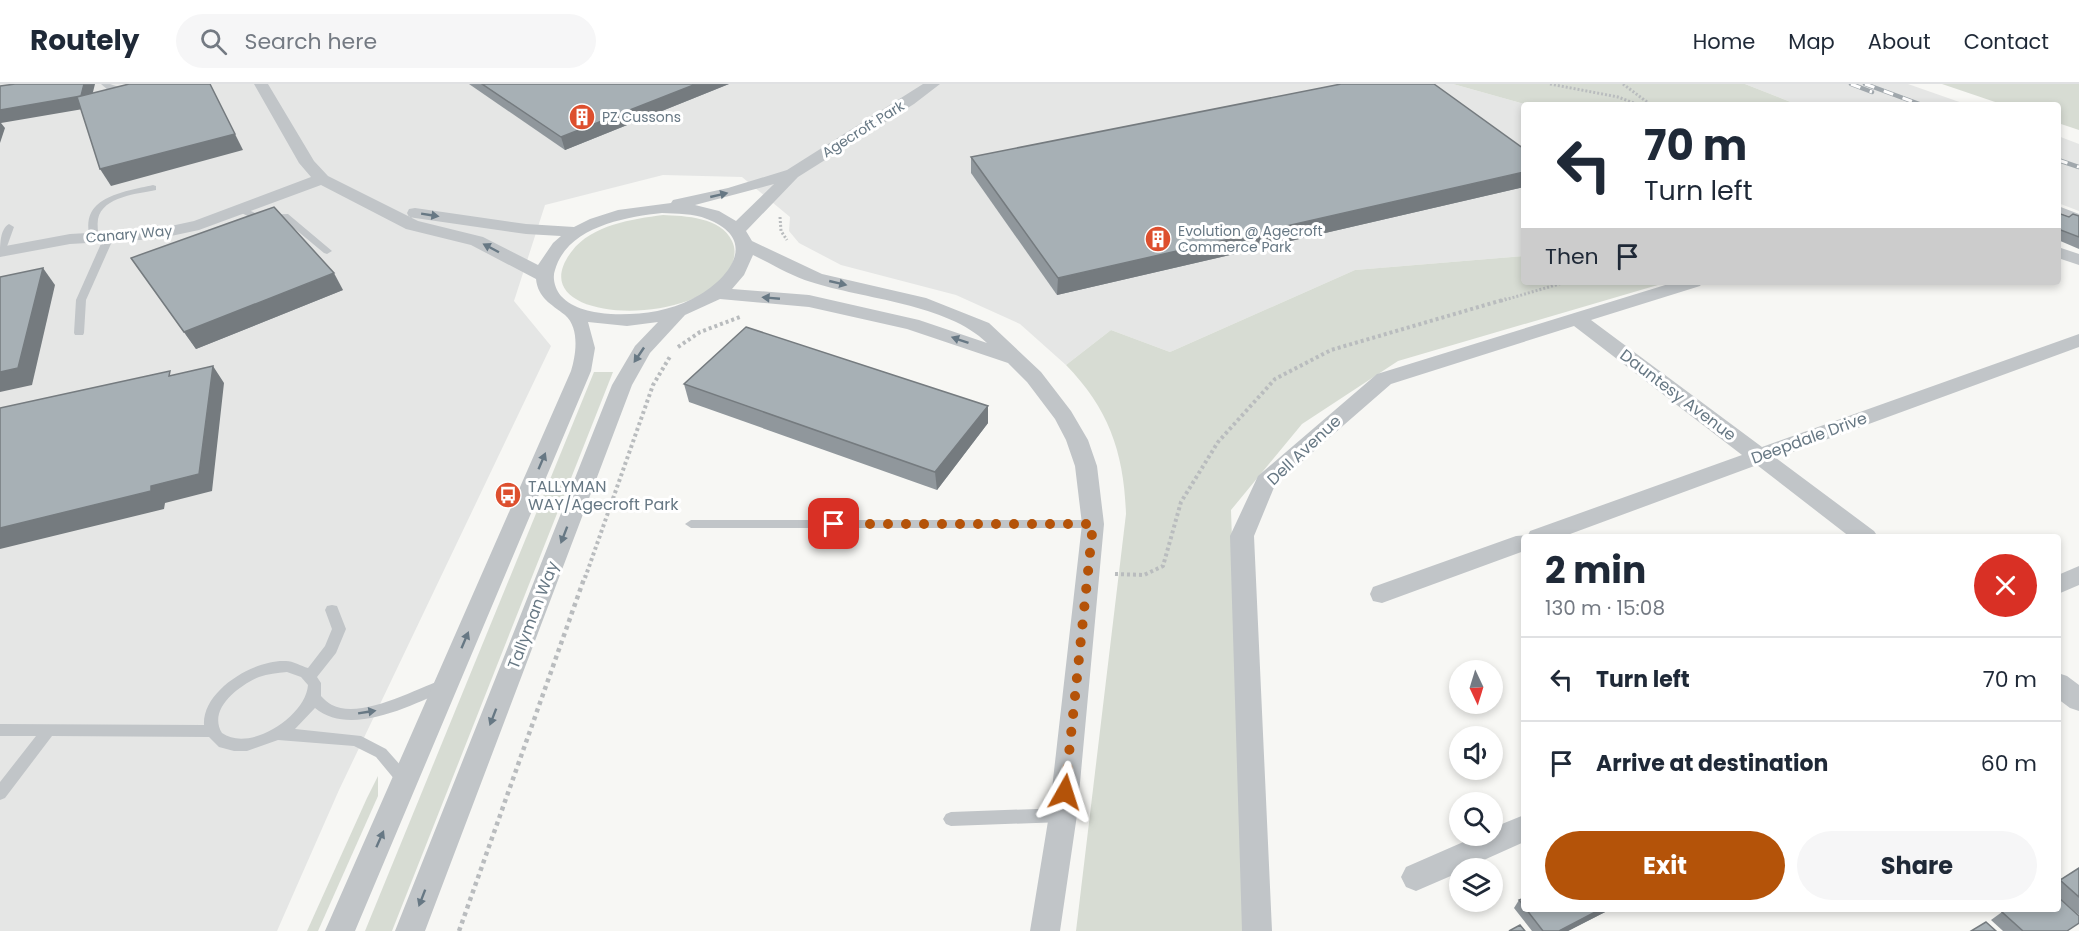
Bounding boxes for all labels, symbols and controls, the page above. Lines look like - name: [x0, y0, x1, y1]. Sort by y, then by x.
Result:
- search box: [176, 14, 596, 68]
- text: Routely: [30, 21, 140, 60]
- icon: search: [197, 25, 230, 58]
- text: Search here: [245, 26, 377, 57]
- text: Home: [1693, 27, 1755, 56]
- text: Map: [1788, 27, 1835, 56]
- text: About: [1868, 27, 1931, 56]
- text: Contact: [1964, 27, 2049, 56]
- street label: Agecroft Park: [818, 95, 909, 162]
- building icon: PZ Cussons: [567, 102, 597, 132]
- place label: PZ Cussons: [602, 107, 681, 127]
- text: 70 m: [1644, 116, 1747, 175]
- icon: left: [1545, 126, 1623, 204]
- text: Turn left: [1644, 172, 1753, 209]
- one-way arrow: [710, 190, 729, 199]
- one-way arrow: [421, 210, 440, 219]
- street label: Canary Way: [85, 220, 173, 248]
- place label: Evolution @ Agecroft Commerce Park: [1178, 221, 1322, 257]
- building icon: Evolution @ Agecroft Commerce Park: [1143, 224, 1173, 254]
- icon: arrive: [1611, 240, 1644, 273]
- text: Then: [1545, 241, 1599, 272]
- one-way arrow: [482, 243, 499, 253]
- one-way arrow: [829, 278, 848, 288]
- one-way arrow: [761, 293, 780, 302]
- one-way arrow: [951, 335, 969, 345]
- street label: Dauntesy Avenue: [1615, 344, 1741, 446]
- one-way arrow: [633, 347, 645, 363]
- street label: Deepdale Drive: [1748, 406, 1870, 470]
- street label: Dell Avenue: [1262, 410, 1346, 490]
- one-way arrow: [537, 452, 547, 470]
- place label: TALLYMAN WAY/Agecroft Park: [528, 475, 679, 516]
- bus stop icon: TALLYMAN WAY/Agecroft Park: [493, 480, 523, 510]
- pin: [808, 498, 859, 549]
- icon: arrive: [817, 507, 850, 540]
- one-way arrow: [558, 526, 568, 544]
- text: 2 min: [1545, 545, 1646, 596]
- button: close: [1974, 554, 2037, 617]
- street label: Tallyman Way: [502, 558, 564, 672]
- text: 130 m · 15:08: [1545, 594, 1665, 622]
- one-way arrow: [461, 632, 470, 649]
- north arrow: [1449, 660, 1503, 714]
- map controls: [1449, 660, 1503, 912]
- icon: left: [1545, 663, 1578, 696]
- text: Turn left: [1596, 664, 1690, 695]
- text: 70 m: [1983, 664, 2037, 695]
- one-way arrow: [358, 707, 377, 716]
- one-way arrow: [488, 708, 498, 726]
- button: sound: [1449, 726, 1503, 780]
- icon: arrive: [1545, 747, 1578, 780]
- text: Arrive at destination: [1596, 748, 1828, 779]
- text: 60 m: [1981, 748, 2037, 779]
- position arrow: [1033, 760, 1097, 824]
- button: search: [1449, 792, 1503, 846]
- one-way arrow: [375, 829, 385, 847]
- button: Exit: [1545, 831, 1785, 900]
- button: Share: [1797, 831, 2037, 900]
- button: layers: [1449, 858, 1503, 912]
- one-way arrow: [417, 890, 427, 908]

